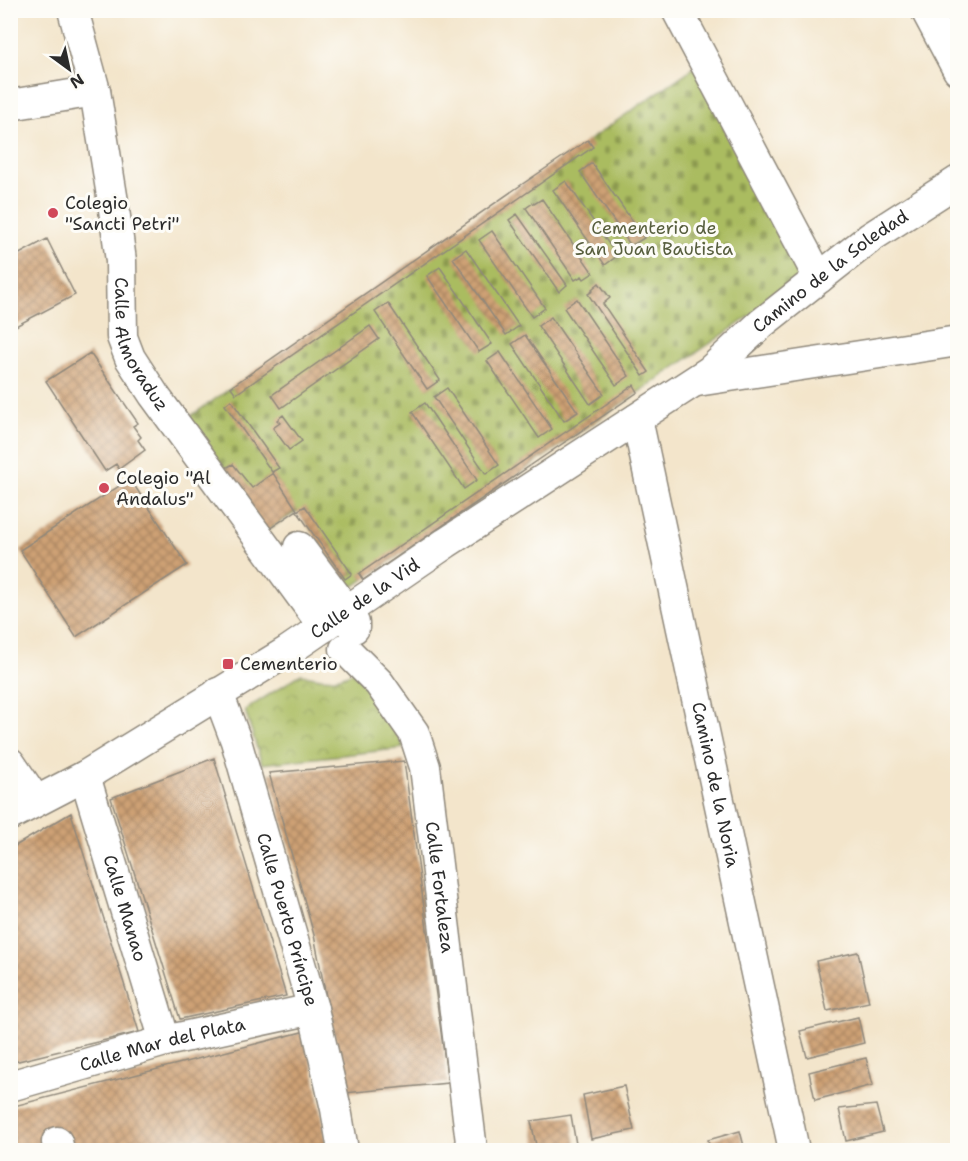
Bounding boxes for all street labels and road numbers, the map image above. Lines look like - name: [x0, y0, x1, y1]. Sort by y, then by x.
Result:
- street label: Camino de la Soledad: [747, 204, 913, 338]
- street label: Calle Almoraduz: [109, 277, 174, 416]
- street label: Calle de la Vid: [305, 553, 424, 644]
- street label: Camino de la Noria: [686, 700, 745, 870]
- street label: Calle Fortaleza: [420, 820, 460, 954]
- street label: Calle Puerto Príncipe: [251, 830, 324, 1009]
- street label: Calle Manao: [97, 852, 152, 964]
- street label: Calle Mar del Plata: [77, 1012, 247, 1077]

